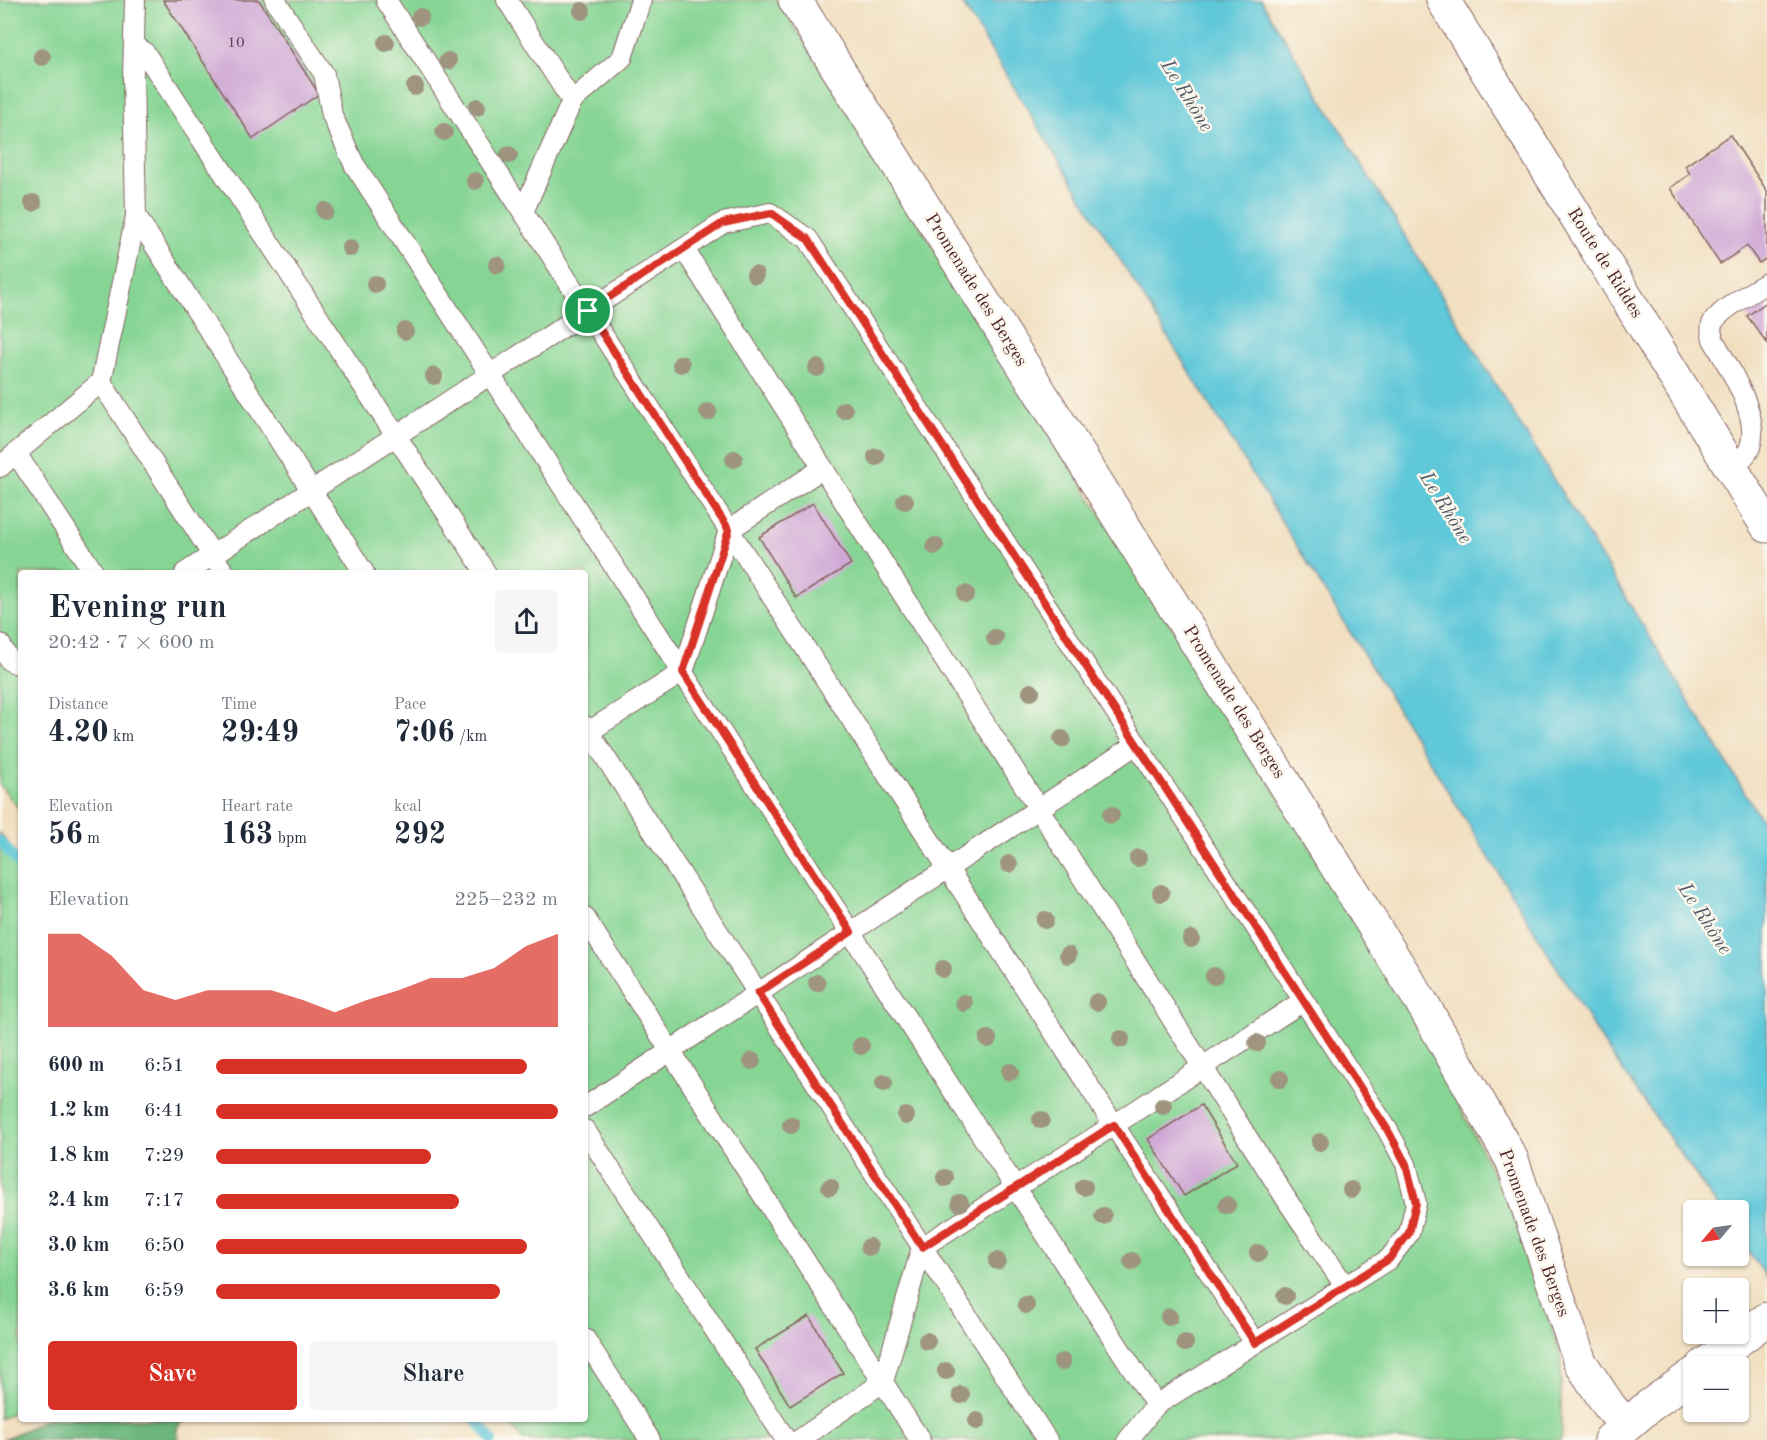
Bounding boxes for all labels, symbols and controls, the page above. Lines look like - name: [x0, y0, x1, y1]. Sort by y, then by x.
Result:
- house number: 10: [227, 36, 245, 51]
- water label: Le Rhône: [1156, 56, 1216, 136]
- street label: Route de Riddes: [1564, 205, 1646, 322]
- street label: Promenade des Berges: [922, 210, 1031, 370]
- pin: [562, 285, 613, 336]
- icon: arrive: [571, 294, 604, 327]
- water label: Le Rhône: [1415, 468, 1475, 548]
- button: share: [495, 590, 558, 653]
- text: Evening run: [48, 592, 227, 625]
- street label: Promenade des Berges: [1180, 622, 1289, 782]
- text: 20:42 · 7 × 600 m: [48, 633, 215, 653]
- text: Distance: [48, 697, 108, 713]
- text: Time: [221, 697, 257, 713]
- text: Pace: [394, 697, 426, 713]
- text: 4.20: [48, 718, 109, 748]
- text: 29:49: [221, 718, 299, 748]
- text: 7:06: [394, 718, 455, 748]
- text: km: [109, 729, 134, 745]
- text: /km: [455, 729, 487, 745]
- text: Elevation: [48, 799, 113, 815]
- text: Heart rate: [221, 799, 293, 815]
- text: kcal: [394, 799, 422, 815]
- text: 56: [48, 820, 83, 850]
- text: 163: [221, 820, 273, 850]
- text: 292: [394, 820, 446, 850]
- text: m: [83, 831, 100, 847]
- text: bpm: [273, 831, 307, 847]
- water label: Le Rhône: [1673, 879, 1734, 958]
- text: Elevation: [48, 890, 129, 910]
- text: 225–232 m: [455, 890, 558, 910]
- text: 600 m: [48, 1056, 104, 1076]
- text: 6:51: [144, 1056, 184, 1076]
- text: 1.2 km: [48, 1101, 110, 1121]
- text: 6:41: [144, 1101, 184, 1121]
- text: 1.8 km: [48, 1146, 110, 1166]
- text: 7:29: [144, 1146, 184, 1166]
- street label: Promenade des Berges: [1495, 1147, 1573, 1319]
- text: 2.4 km: [48, 1191, 110, 1211]
- text: 7:17: [144, 1191, 184, 1211]
- north arrow: [1683, 1200, 1749, 1266]
- map controls: [1683, 1200, 1749, 1422]
- text: 3.0 km: [48, 1236, 110, 1256]
- text: 6:50: [144, 1236, 184, 1256]
- button: +: [1683, 1278, 1749, 1344]
- text: 3.6 km: [48, 1281, 110, 1301]
- text: 6:59: [144, 1281, 184, 1301]
- button: Save: [48, 1341, 297, 1410]
- button: Share: [309, 1341, 558, 1410]
- button: −: [1683, 1356, 1749, 1422]

